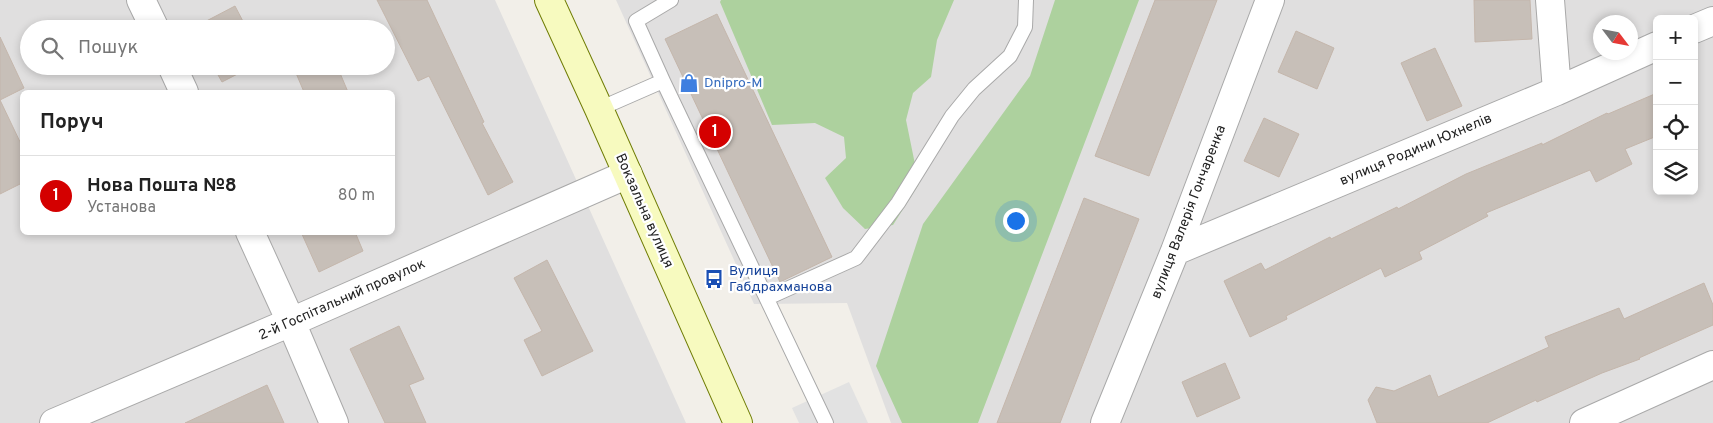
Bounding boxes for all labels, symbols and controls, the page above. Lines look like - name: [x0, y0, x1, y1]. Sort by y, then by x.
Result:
- north arrow: [1593, 15, 1638, 60]
- map controls: [1653, 15, 1698, 195]
- button: +: [1653, 15, 1698, 60]
- search box: [20, 20, 395, 75]
- icon: search: [38, 34, 66, 62]
- text: Пошук: [78, 36, 138, 60]
- button: −: [1653, 60, 1698, 105]
- shop icon: Dnipro-M: [678, 72, 700, 94]
- place label: Dnipro-M: [704, 75, 763, 92]
- button: locate: [1653, 105, 1698, 150]
- text: Поруч: [40, 109, 104, 136]
- street label: вулиця Родини Юхнелів: [1337, 110, 1495, 190]
- pin: 1: [699, 113, 731, 151]
- street label: вулиця Валерія Гончаренка: [1148, 123, 1230, 301]
- button: layers: [1653, 150, 1698, 195]
- street label: Вокзальна вулиця: [611, 151, 677, 271]
- text: Нова Пошта №8: [87, 174, 237, 198]
- text: 1: [53, 186, 59, 206]
- text: 80 m: [338, 186, 375, 206]
- text: Установа: [87, 198, 156, 218]
- your location: [1003, 208, 1029, 234]
- street label: 2-й Госпітальний провулок: [256, 255, 428, 345]
- place label: Вулиця Габдрахманова: [729, 263, 832, 296]
- bus stop icon: Вулиця Габдрахманова: [703, 268, 725, 290]

